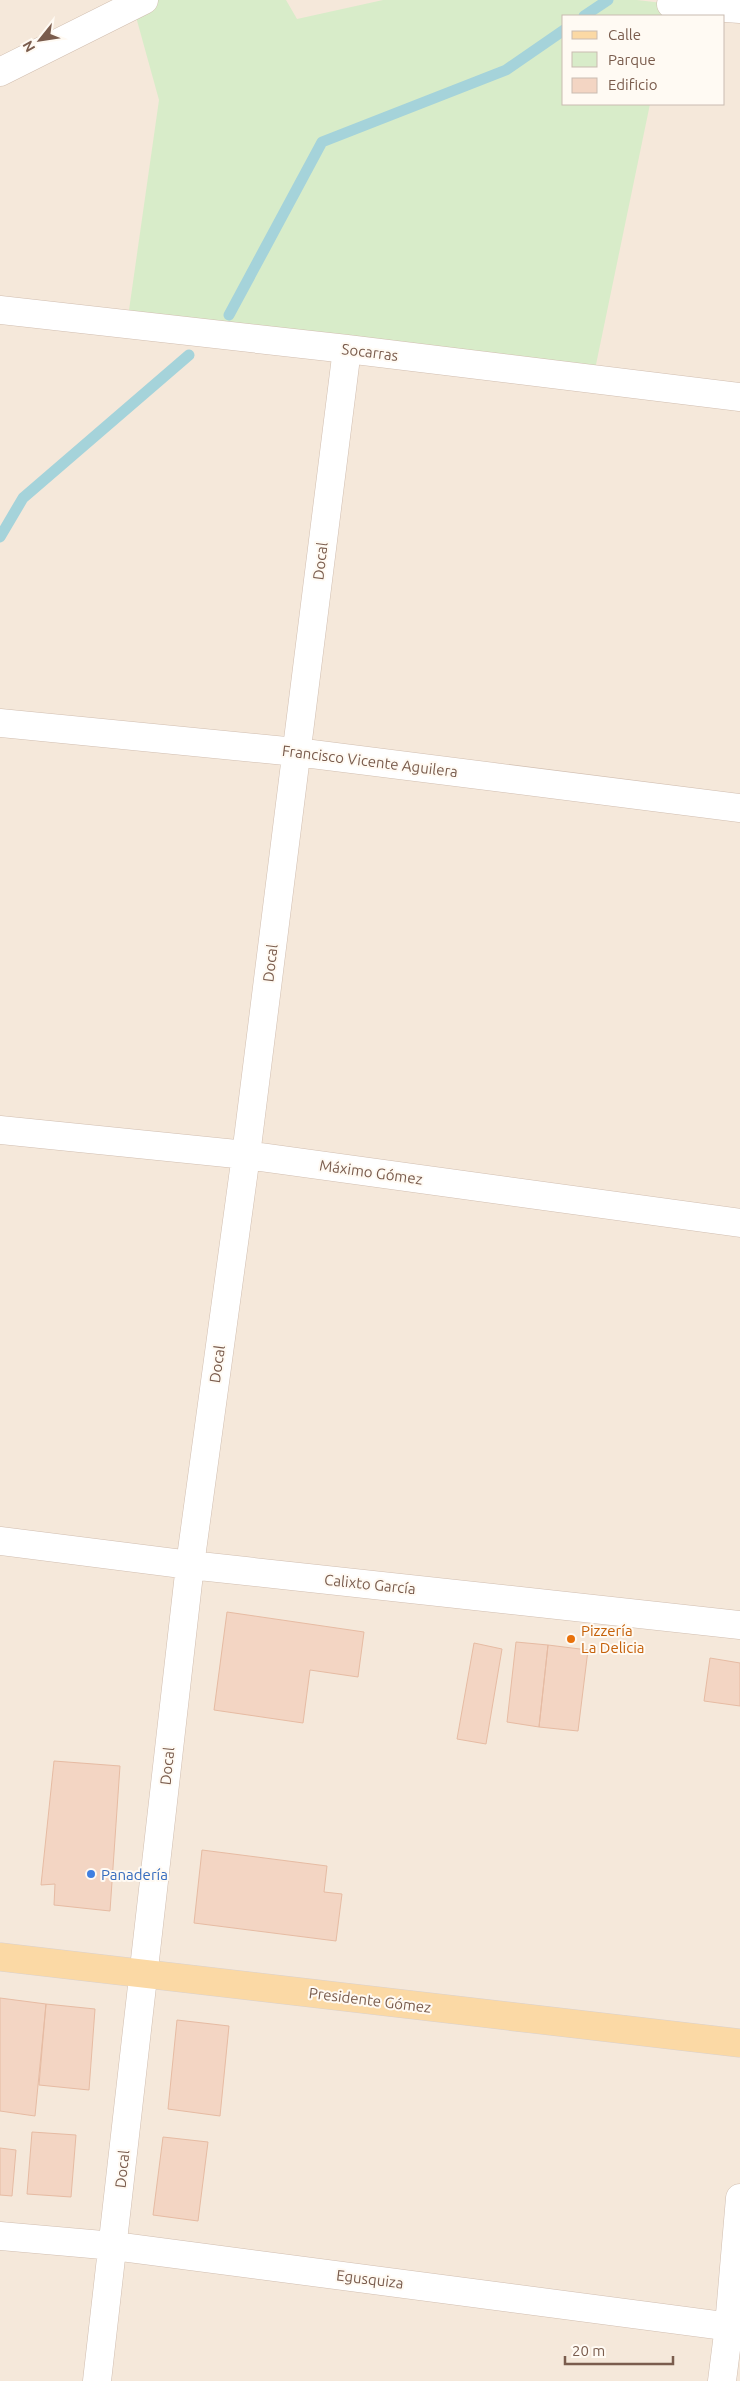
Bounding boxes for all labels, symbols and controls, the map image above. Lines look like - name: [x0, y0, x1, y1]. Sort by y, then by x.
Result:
- north arrow: [15, 15, 65, 65]
- legend: [562, 15, 725, 105]
- text: Calle: [608, 26, 641, 43]
- text: N: [19, 38, 38, 55]
- text: Parque: [608, 51, 656, 68]
- text: Edificio: [608, 76, 657, 93]
- street label: Socarras: [341, 340, 399, 364]
- street label: Docal: [309, 541, 331, 581]
- street label: Francisco Vicente Aguilera: [281, 742, 459, 780]
- street label: Docal: [259, 943, 281, 983]
- street label: Máximo Gómez: [318, 1156, 424, 1188]
- street label: Docal: [206, 1344, 228, 1384]
- street label: Calixto García: [323, 1571, 417, 1597]
- place label: Pizzería La Delicia: [581, 1622, 645, 1656]
- marker: Pizzería La Delicia: [565, 1633, 577, 1645]
- street label: Docal: [157, 1746, 177, 1786]
- place label: Panadería: [101, 1866, 168, 1883]
- marker: Panadería: [85, 1868, 97, 1880]
- street label: Presidente Gómez: [308, 1984, 432, 2016]
- street label: Docal: [112, 2149, 132, 2189]
- street label: Egusquiza: [335, 2266, 405, 2292]
- scale bar: [565, 2334, 672, 2366]
- text: 20 m: [572, 2342, 605, 2359]

